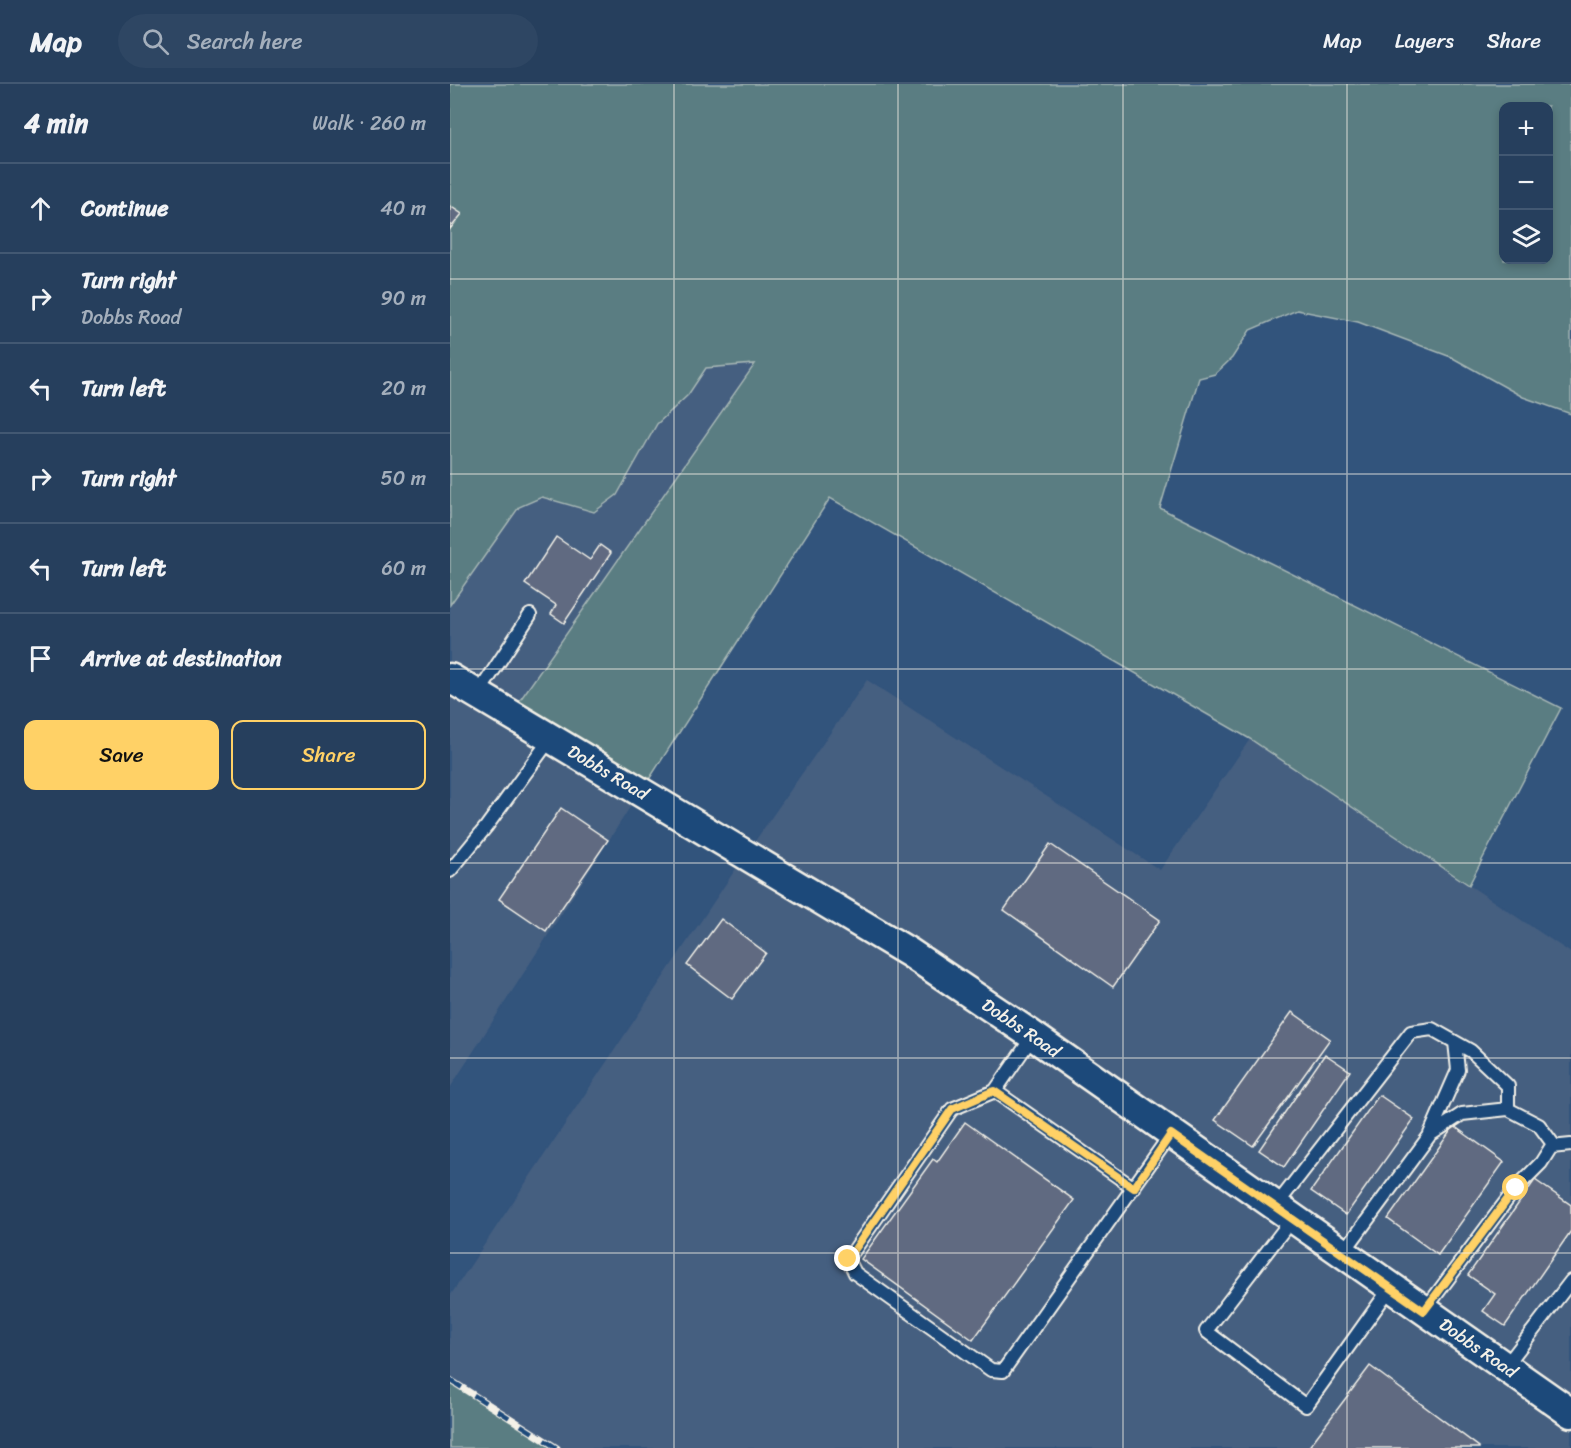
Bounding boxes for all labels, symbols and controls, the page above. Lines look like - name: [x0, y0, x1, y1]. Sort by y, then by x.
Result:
- search box: [118, 14, 538, 68]
- text: Map: [30, 17, 82, 66]
- text: Search here: [187, 22, 303, 61]
- text: Map: [1323, 22, 1362, 60]
- text: Layers: [1395, 22, 1454, 60]
- text: Share: [1487, 22, 1541, 60]
- icon: search: [139, 25, 172, 58]
- text: 4 min: [24, 100, 88, 146]
- map controls: [1499, 102, 1553, 264]
- button: +: [1499, 102, 1553, 156]
- text: Walk · 260 m: [312, 106, 426, 141]
- button: −: [1499, 156, 1553, 210]
- text: Continue: [81, 189, 169, 228]
- text: 40 m: [380, 191, 426, 226]
- icon: ahead: [24, 192, 57, 225]
- button: layers: [1499, 210, 1553, 264]
- text: Turn right: [81, 261, 176, 300]
- text: 90 m: [381, 281, 426, 316]
- icon: right: [24, 282, 57, 315]
- text: Dobbs Road: [81, 300, 181, 335]
- text: Turn left: [81, 369, 166, 408]
- text: 20 m: [381, 371, 426, 406]
- icon: left: [24, 372, 57, 405]
- text: Turn right: [81, 459, 176, 498]
- text: 50 m: [381, 461, 426, 496]
- icon: right: [24, 462, 57, 495]
- text: Turn left: [81, 549, 166, 588]
- text: 60 m: [381, 551, 426, 586]
- icon: left: [24, 552, 57, 585]
- text: Arrive at destination: [81, 639, 282, 678]
- icon: arrive: [24, 642, 57, 675]
- button: Save: [24, 720, 219, 790]
- button: Share: [231, 720, 426, 790]
- street label: Dobbs Road: [561, 736, 656, 810]
- street label: Dobbs Road: [975, 989, 1069, 1068]
- route start: [1502, 1174, 1528, 1200]
- route end: [834, 1245, 860, 1271]
- street label: Dobbs Road: [1432, 1309, 1526, 1388]

